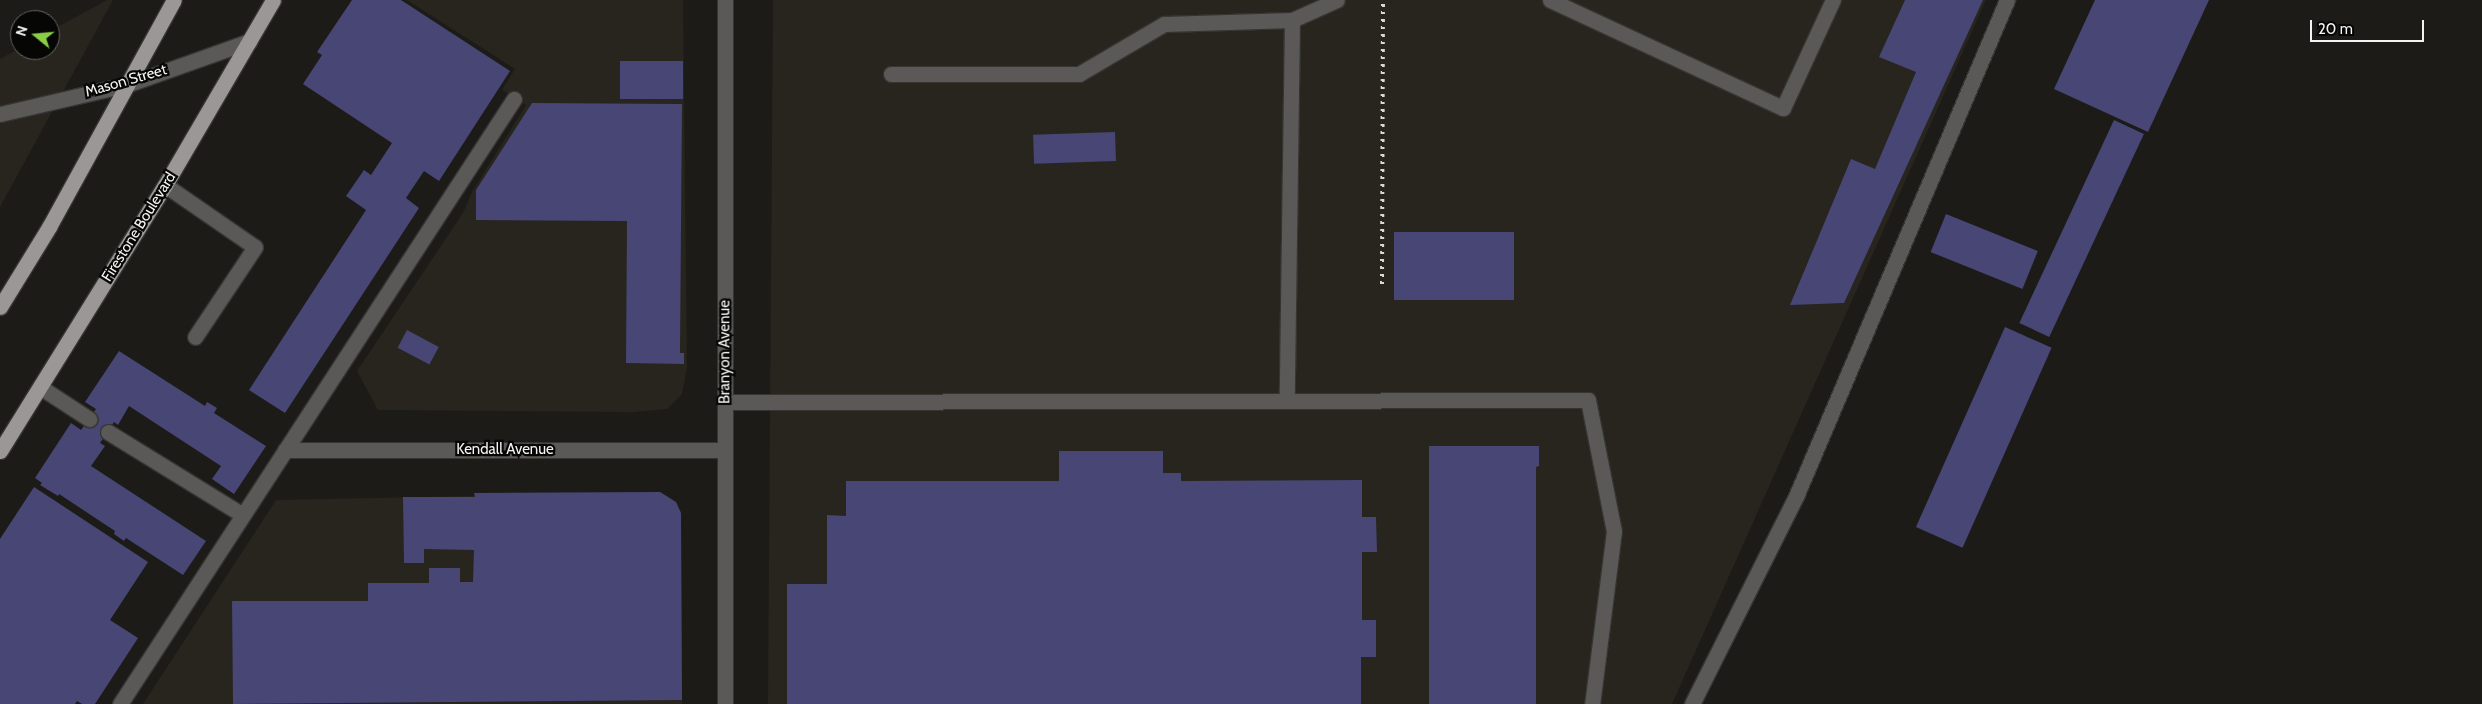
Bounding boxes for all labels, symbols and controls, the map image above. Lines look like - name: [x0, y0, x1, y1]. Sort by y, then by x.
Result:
- north arrow: [10, 10, 60, 60]
- scale bar: [2312, 10, 2426, 42]
- text: 20 m: [2318, 20, 2353, 38]
- text: N: [12, 24, 32, 38]
- street label: Mason Street: [83, 61, 169, 101]
- street label: Firestone Boulevard: [98, 169, 180, 285]
- street label: Branyon Avenue: [716, 300, 734, 404]
- street label: Kendall Avenue: [456, 441, 554, 459]

